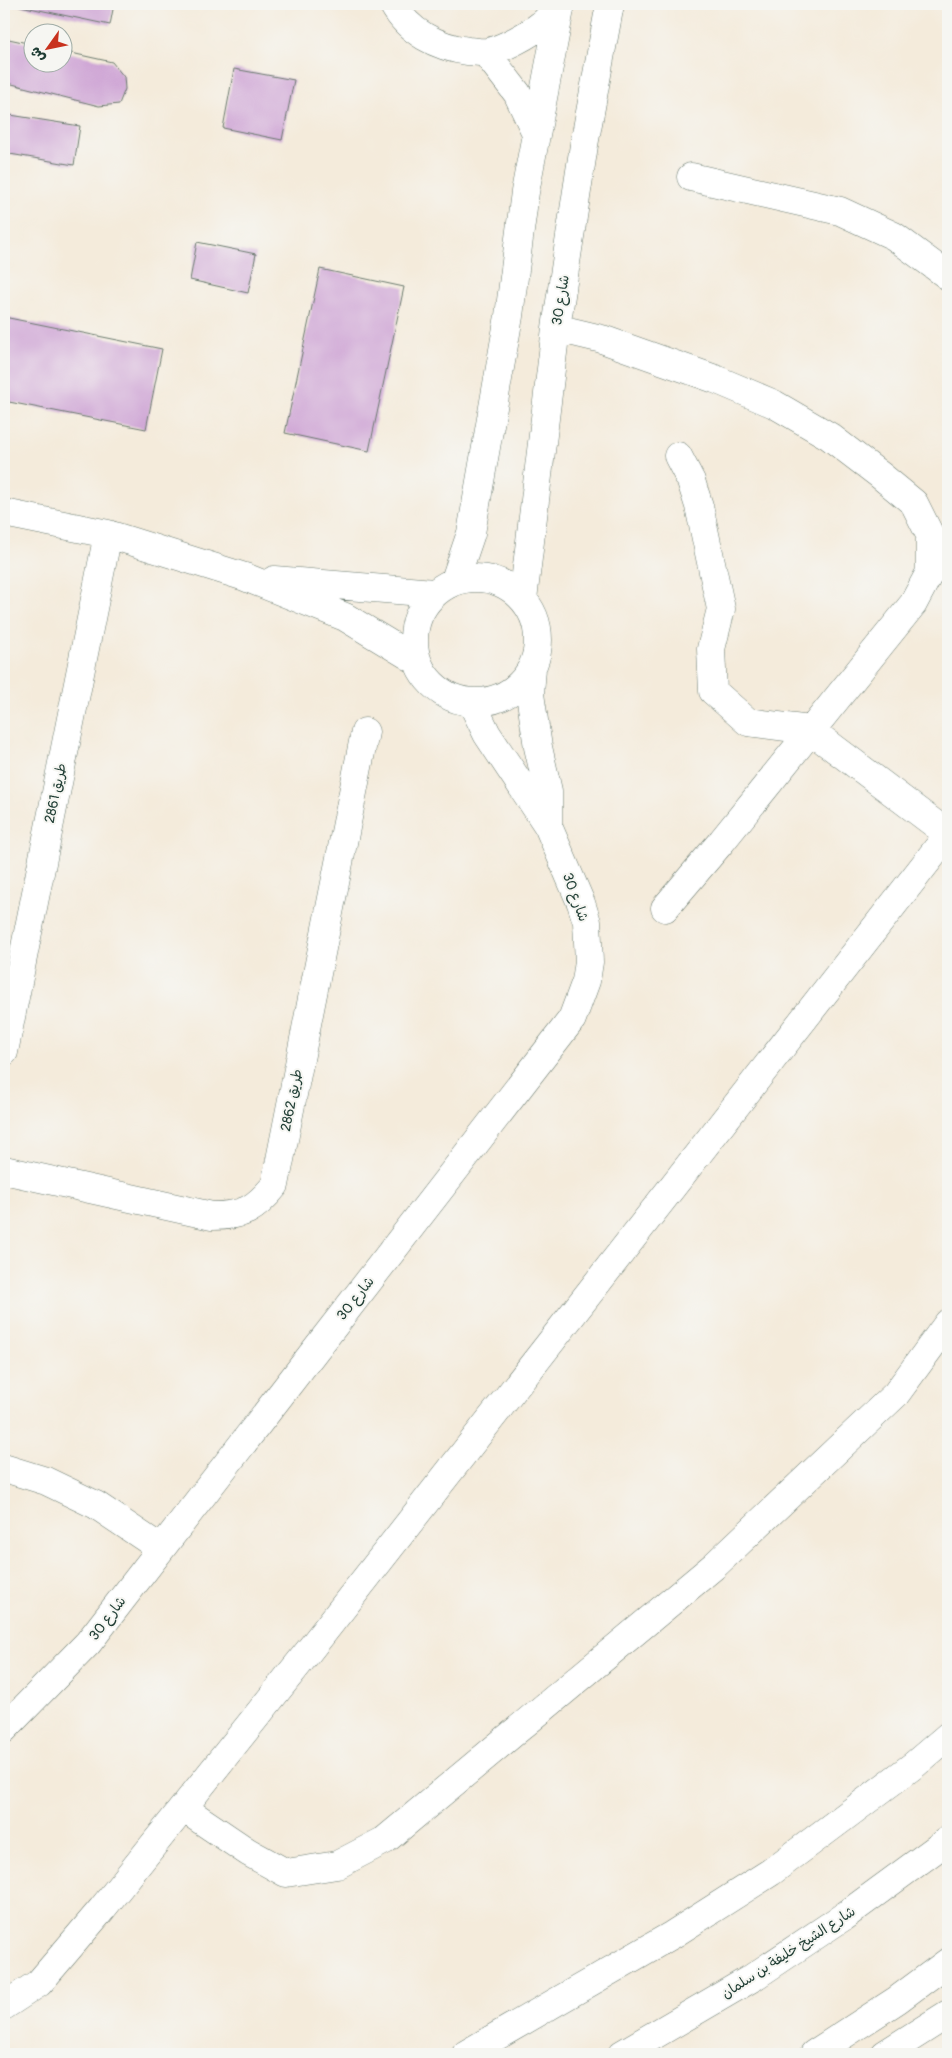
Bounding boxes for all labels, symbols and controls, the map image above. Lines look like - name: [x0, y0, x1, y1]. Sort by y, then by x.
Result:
- north arrow: [22, 22, 72, 72]
- text: ش: [26, 44, 49, 66]
- street label: شارع 30: [548, 274, 574, 327]
- street label: طريق 2861: [41, 762, 70, 825]
- street label: شارع 30: [558, 870, 592, 924]
- street label: طريق 2862: [277, 1067, 306, 1133]
- street label: شارع 30: [333, 1273, 378, 1324]
- street label: شارع 30: [85, 1593, 130, 1644]
- street label: شارع الشيخ خليفة بن سلمان: [718, 1903, 859, 2003]

